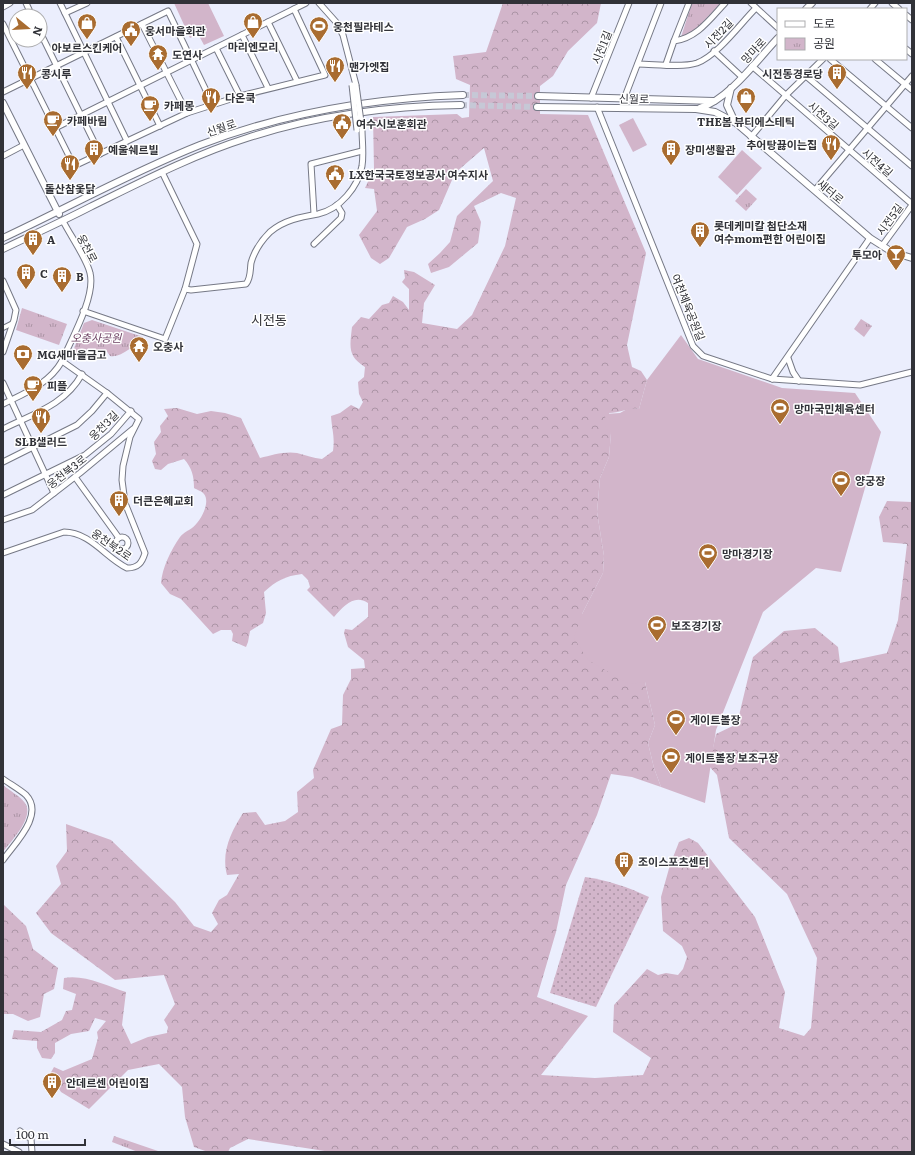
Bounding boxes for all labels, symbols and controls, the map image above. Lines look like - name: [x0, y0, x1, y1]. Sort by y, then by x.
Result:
- north arrow: [8, 8, 48, 48]
- legend: [777, 8, 907, 60]
- shop icon: 마리엔모리: [242, 11, 264, 39]
- shop icon: 아보르스킨케어: [76, 12, 98, 40]
- text: 도로: [813, 14, 835, 32]
- sports icon: 웅천필라테스: [308, 15, 330, 43]
- street label: 시전2길: [700, 15, 736, 51]
- place label: 웅천필라테스: [333, 18, 394, 34]
- public building icon: 웅서마을회관: [120, 19, 142, 47]
- place label: 웅서마을회관: [145, 22, 206, 38]
- text: N: [29, 25, 47, 38]
- street label: 시전1길: [587, 28, 615, 66]
- street label: 망마로: [737, 33, 769, 67]
- text: 공원: [813, 34, 835, 52]
- place label: 마리엔모리: [228, 38, 278, 54]
- place label: 아보르스킨케어: [52, 39, 122, 55]
- temple icon: 도연사: [147, 43, 169, 71]
- place label: 도연사: [172, 46, 202, 62]
- restaurant icon: 맨가엣집: [324, 55, 346, 83]
- place label: 맨가엣집: [349, 58, 389, 74]
- restaurant icon: 콩시루: [16, 62, 38, 90]
- building icon: 시전동경로당: [826, 62, 848, 90]
- place label: 콩시루: [41, 65, 71, 81]
- place label: 시전동경로당: [762, 65, 823, 81]
- restaurant icon: 다온쿡: [200, 86, 222, 114]
- shop icon: THE봄 뷰티에스테틱: [735, 86, 757, 114]
- place label: 다온쿡: [225, 89, 255, 105]
- street label: 신월로: [619, 90, 649, 106]
- cafe icon: 카페몽: [139, 94, 161, 122]
- place label: 카페몽: [164, 97, 194, 113]
- street label: 시전3길: [805, 97, 843, 133]
- cafe icon: 카페바림: [42, 109, 64, 137]
- place label: 카페바림: [67, 112, 107, 128]
- public building icon: 여수시보훈회관: [331, 112, 353, 140]
- place label: THE봄 뷰티에스테틱: [697, 113, 795, 129]
- street label: 신월로: [204, 114, 238, 140]
- place label: 여수시보훈회관: [356, 115, 427, 131]
- restaurant icon: 추어탕끓이는집: [820, 133, 842, 161]
- place label: 추어탕끓이는집: [746, 136, 817, 152]
- building icon: 예울쉐르빌: [83, 138, 105, 166]
- building icon: 장미생활관: [660, 138, 682, 166]
- place label: 예울쉐르빌: [108, 141, 159, 157]
- place label: 장미생활관: [685, 141, 736, 157]
- street label: 시전4길: [859, 144, 897, 180]
- restaurant icon: 돌산참옻닭: [59, 153, 81, 181]
- public building icon: LX한국국토정보공사 여수지사: [324, 163, 346, 191]
- place label: LX한국국토정보공사 여수지사: [349, 166, 488, 182]
- street label: 새터로: [814, 175, 848, 207]
- place label: 돌산참옻닭: [45, 180, 95, 196]
- street label: 시전5길: [872, 200, 906, 238]
- place label: 롯데케미칼 첨단소재 여수mom편한 어린이집: [714, 217, 826, 246]
- building icon: 롯데케미칼 첨단소재 여수mom편한 어린이집: [689, 220, 711, 248]
- building icon: A: [22, 228, 44, 256]
- place label: A: [47, 231, 56, 247]
- street label: 웅천로: [74, 231, 102, 265]
- bar icon: 투모아: [885, 243, 907, 271]
- place label: 투모아: [852, 246, 882, 262]
- building icon: C: [15, 262, 37, 290]
- place label: C: [40, 265, 48, 281]
- building icon: B: [51, 265, 73, 293]
- place label: B: [76, 268, 84, 284]
- street label: 여천체육공원길: [668, 271, 710, 343]
- district label: 시전동: [251, 310, 287, 329]
- park label: 오충사공원: [71, 329, 122, 345]
- temple icon: 오충사: [128, 335, 150, 363]
- place label: 오충사: [153, 338, 183, 354]
- bank icon: MG새마을금고: [12, 343, 34, 371]
- place label: MG새마을금고: [37, 346, 107, 362]
- cafe icon: 피플: [22, 374, 44, 402]
- place label: 피플: [47, 377, 67, 393]
- sports icon: 망마국민체육센터: [769, 397, 791, 425]
- place label: 망마국민체육센터: [794, 400, 875, 416]
- restaurant icon: SLB샐러드: [30, 406, 52, 434]
- street label: 웅천3길: [84, 406, 122, 444]
- place label: SLB샐러드: [15, 433, 67, 449]
- street label: 웅천북3로: [43, 450, 89, 492]
- sports icon: 양궁장: [830, 469, 852, 497]
- place label: 양궁장: [855, 472, 885, 488]
- building icon: 더큰은혜교회: [108, 489, 130, 517]
- place label: 더큰은혜교회: [133, 492, 194, 508]
- street label: 웅천북2로: [89, 524, 135, 564]
- sports icon: 망마경기장: [697, 542, 719, 570]
- place label: 망마경기장: [722, 545, 773, 561]
- sports icon: 보조경기장: [646, 614, 668, 642]
- place label: 보조경기장: [671, 617, 722, 633]
- sports icon: 게이트볼장: [665, 708, 687, 736]
- place label: 게이트볼장: [690, 711, 741, 727]
- sports icon: 게이트볼장 보조구장: [660, 746, 682, 774]
- place label: 게이트볼장 보조구장: [685, 749, 778, 765]
- building icon: 조이스포츠센터: [613, 850, 635, 878]
- place label: 조이스포츠센터: [638, 853, 709, 869]
- building icon: 안데르센 어린이집: [41, 1071, 63, 1099]
- place label: 안데르센 어린이집: [66, 1074, 149, 1090]
- scale bar: [10, 1121, 85, 1147]
- text: 100 m: [16, 1125, 49, 1143]

